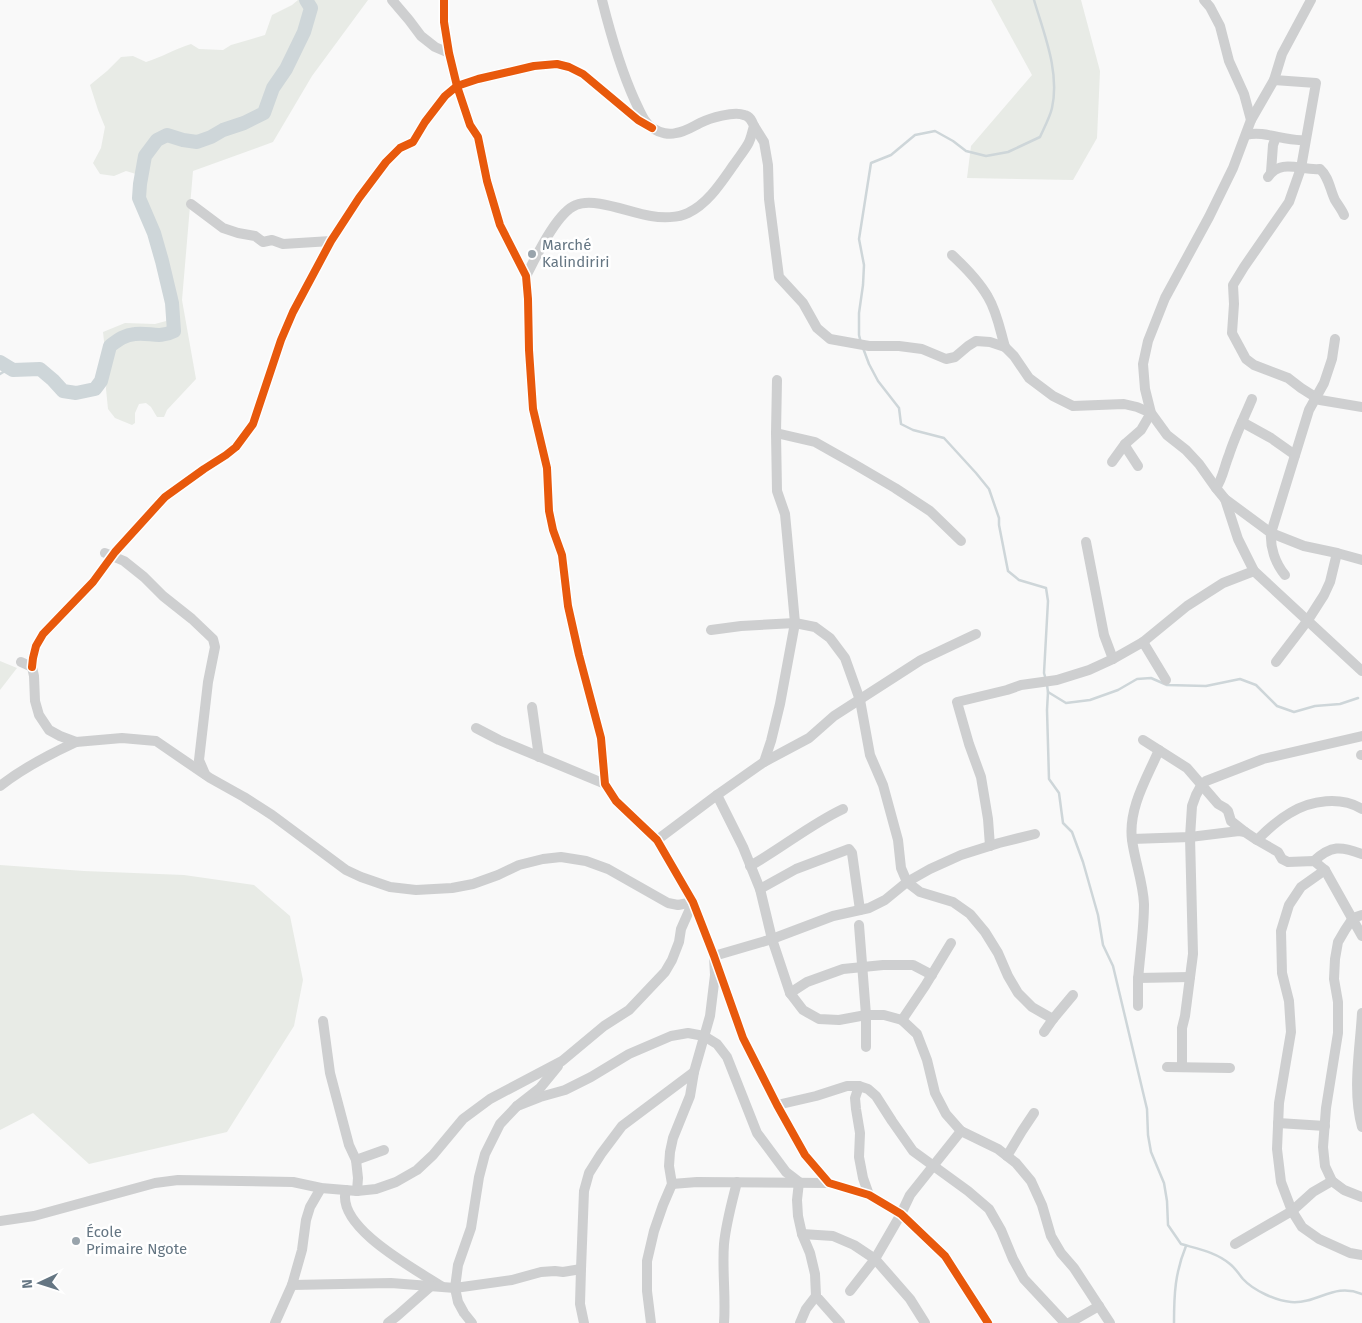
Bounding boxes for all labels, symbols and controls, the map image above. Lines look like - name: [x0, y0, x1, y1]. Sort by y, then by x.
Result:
- place label: Marché Kalindiriri: [542, 236, 609, 271]
- marker: Marché Kalindiriri: [526, 248, 538, 260]
- place label: École Primaire Ngote: [86, 1223, 187, 1258]
- marker: École Primaire Ngote: [70, 1235, 82, 1247]
- north arrow: [15, 1258, 65, 1308]
- text: N: [19, 1279, 36, 1289]

